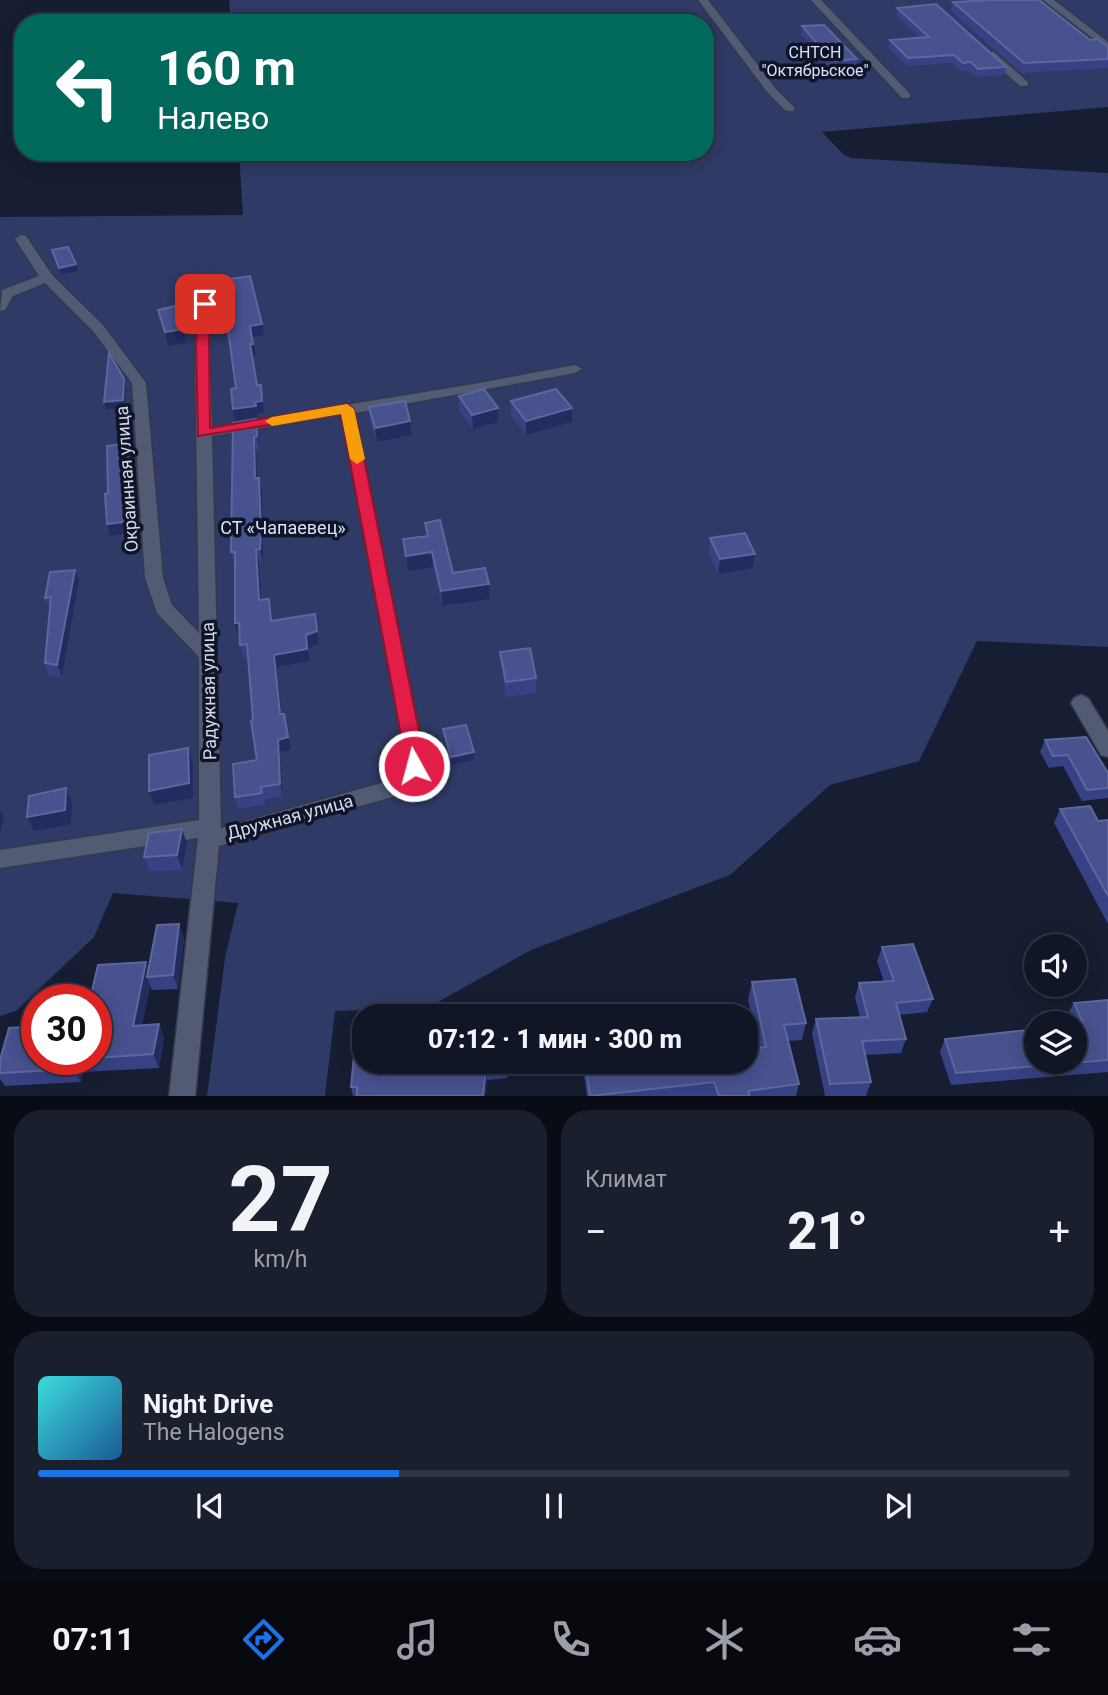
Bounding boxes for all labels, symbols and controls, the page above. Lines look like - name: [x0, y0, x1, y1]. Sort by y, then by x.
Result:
- text: 160 m: [157, 40, 296, 97]
- icon: left: [42, 42, 133, 133]
- park label: СНТСН "Октябрьское": [761, 43, 869, 80]
- text: Налево: [157, 99, 269, 137]
- pin: [175, 274, 235, 334]
- icon: arrive: [186, 285, 224, 323]
- street label: Окраинная улица: [111, 405, 142, 553]
- park label: СТ «Чапаевец»: [220, 517, 346, 538]
- street label: Радужная улица: [197, 622, 220, 760]
- position arrow: [377, 729, 451, 803]
- street label: Дружная улица: [224, 790, 355, 843]
- map controls: [1024, 934, 1087, 1074]
- button: sound: [1024, 934, 1087, 997]
- speed limit sign: 30: [21, 984, 112, 1075]
- button: layers: [1024, 1011, 1087, 1074]
- text: 07:12 · 1 мин · 300 m: [428, 1024, 682, 1054]
- text: 27: [228, 1147, 333, 1253]
- text: Климат: [585, 1166, 667, 1193]
- text: 21°: [787, 1201, 868, 1262]
- text: −: [585, 1210, 607, 1254]
- text: +: [1048, 1210, 1070, 1254]
- text: km/h: [254, 1246, 308, 1273]
- text: Night Drive: [143, 1389, 273, 1419]
- text: The Halogens: [143, 1419, 285, 1446]
- icon: previous: [191, 1487, 229, 1525]
- icon: pause: [535, 1487, 573, 1525]
- icon: next: [879, 1487, 917, 1525]
- icon: directions: [239, 1615, 288, 1664]
- icon: music: [393, 1615, 442, 1664]
- icon: phone: [546, 1615, 595, 1664]
- icon: climate: [700, 1615, 749, 1664]
- icon: car: [853, 1615, 902, 1664]
- icon: filters: [1007, 1615, 1056, 1664]
- text: 07:11: [52, 1620, 135, 1658]

